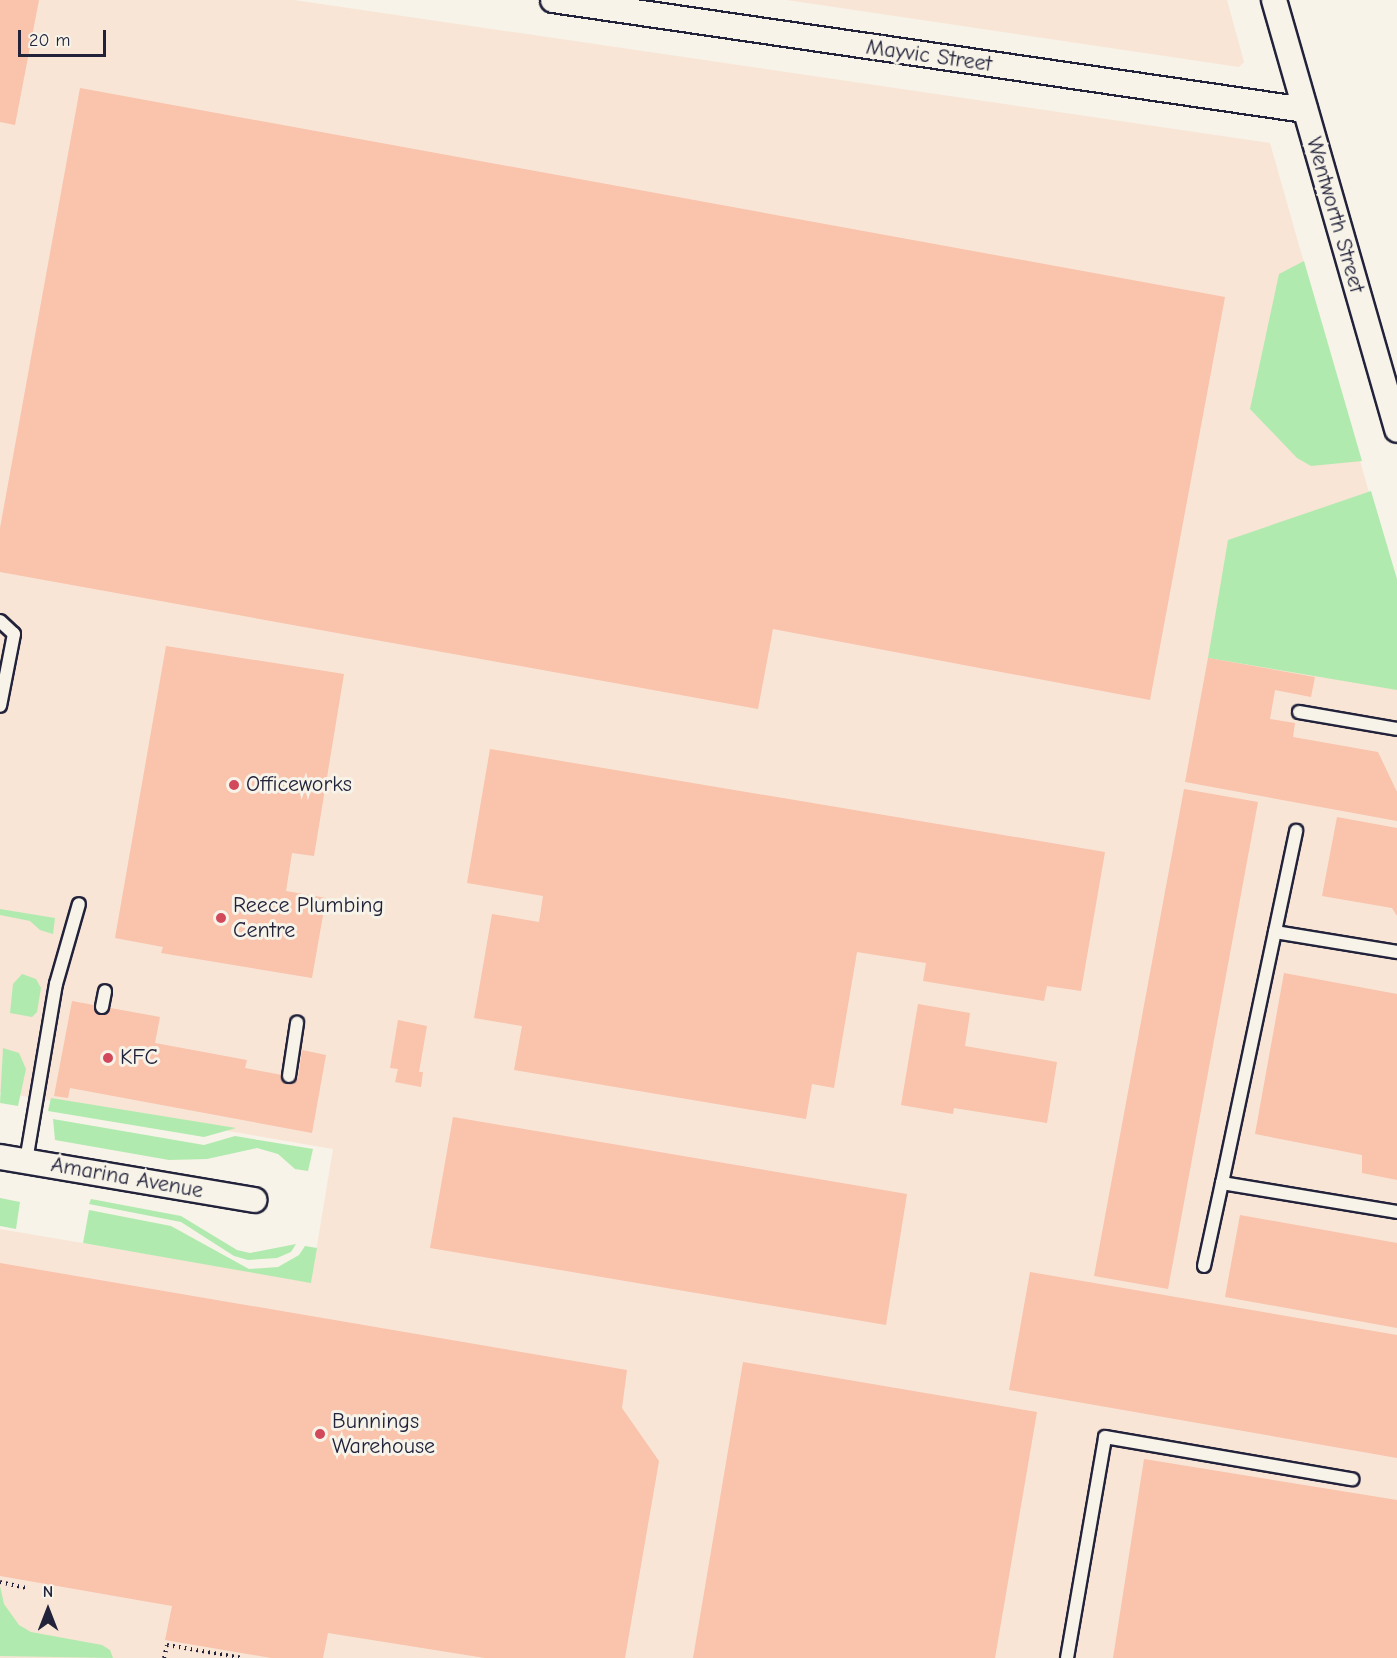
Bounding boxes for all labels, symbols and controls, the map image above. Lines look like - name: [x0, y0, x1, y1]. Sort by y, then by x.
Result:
- scale bar: [21, 18, 110, 56]
- text: 20 m: [29, 30, 70, 51]
- street label: Mayvic Street: [864, 34, 994, 78]
- street label: Wentworth Street: [1300, 134, 1370, 296]
- place label: Officeworks: [246, 772, 352, 798]
- marker: Officeworks: [227, 778, 241, 792]
- place label: Reece Plumbing Centre: [233, 892, 384, 944]
- marker: Reece Plumbing Centre: [214, 911, 228, 925]
- place label: KFC: [120, 1045, 158, 1071]
- marker: KFC: [101, 1051, 115, 1065]
- street label: Amarina Avenue: [49, 1152, 205, 1204]
- place label: Bunnings Warehouse: [332, 1408, 435, 1460]
- marker: Bunnings Warehouse: [313, 1427, 327, 1441]
- north arrow: [18, 1580, 78, 1640]
- text: N: [43, 1583, 53, 1601]

